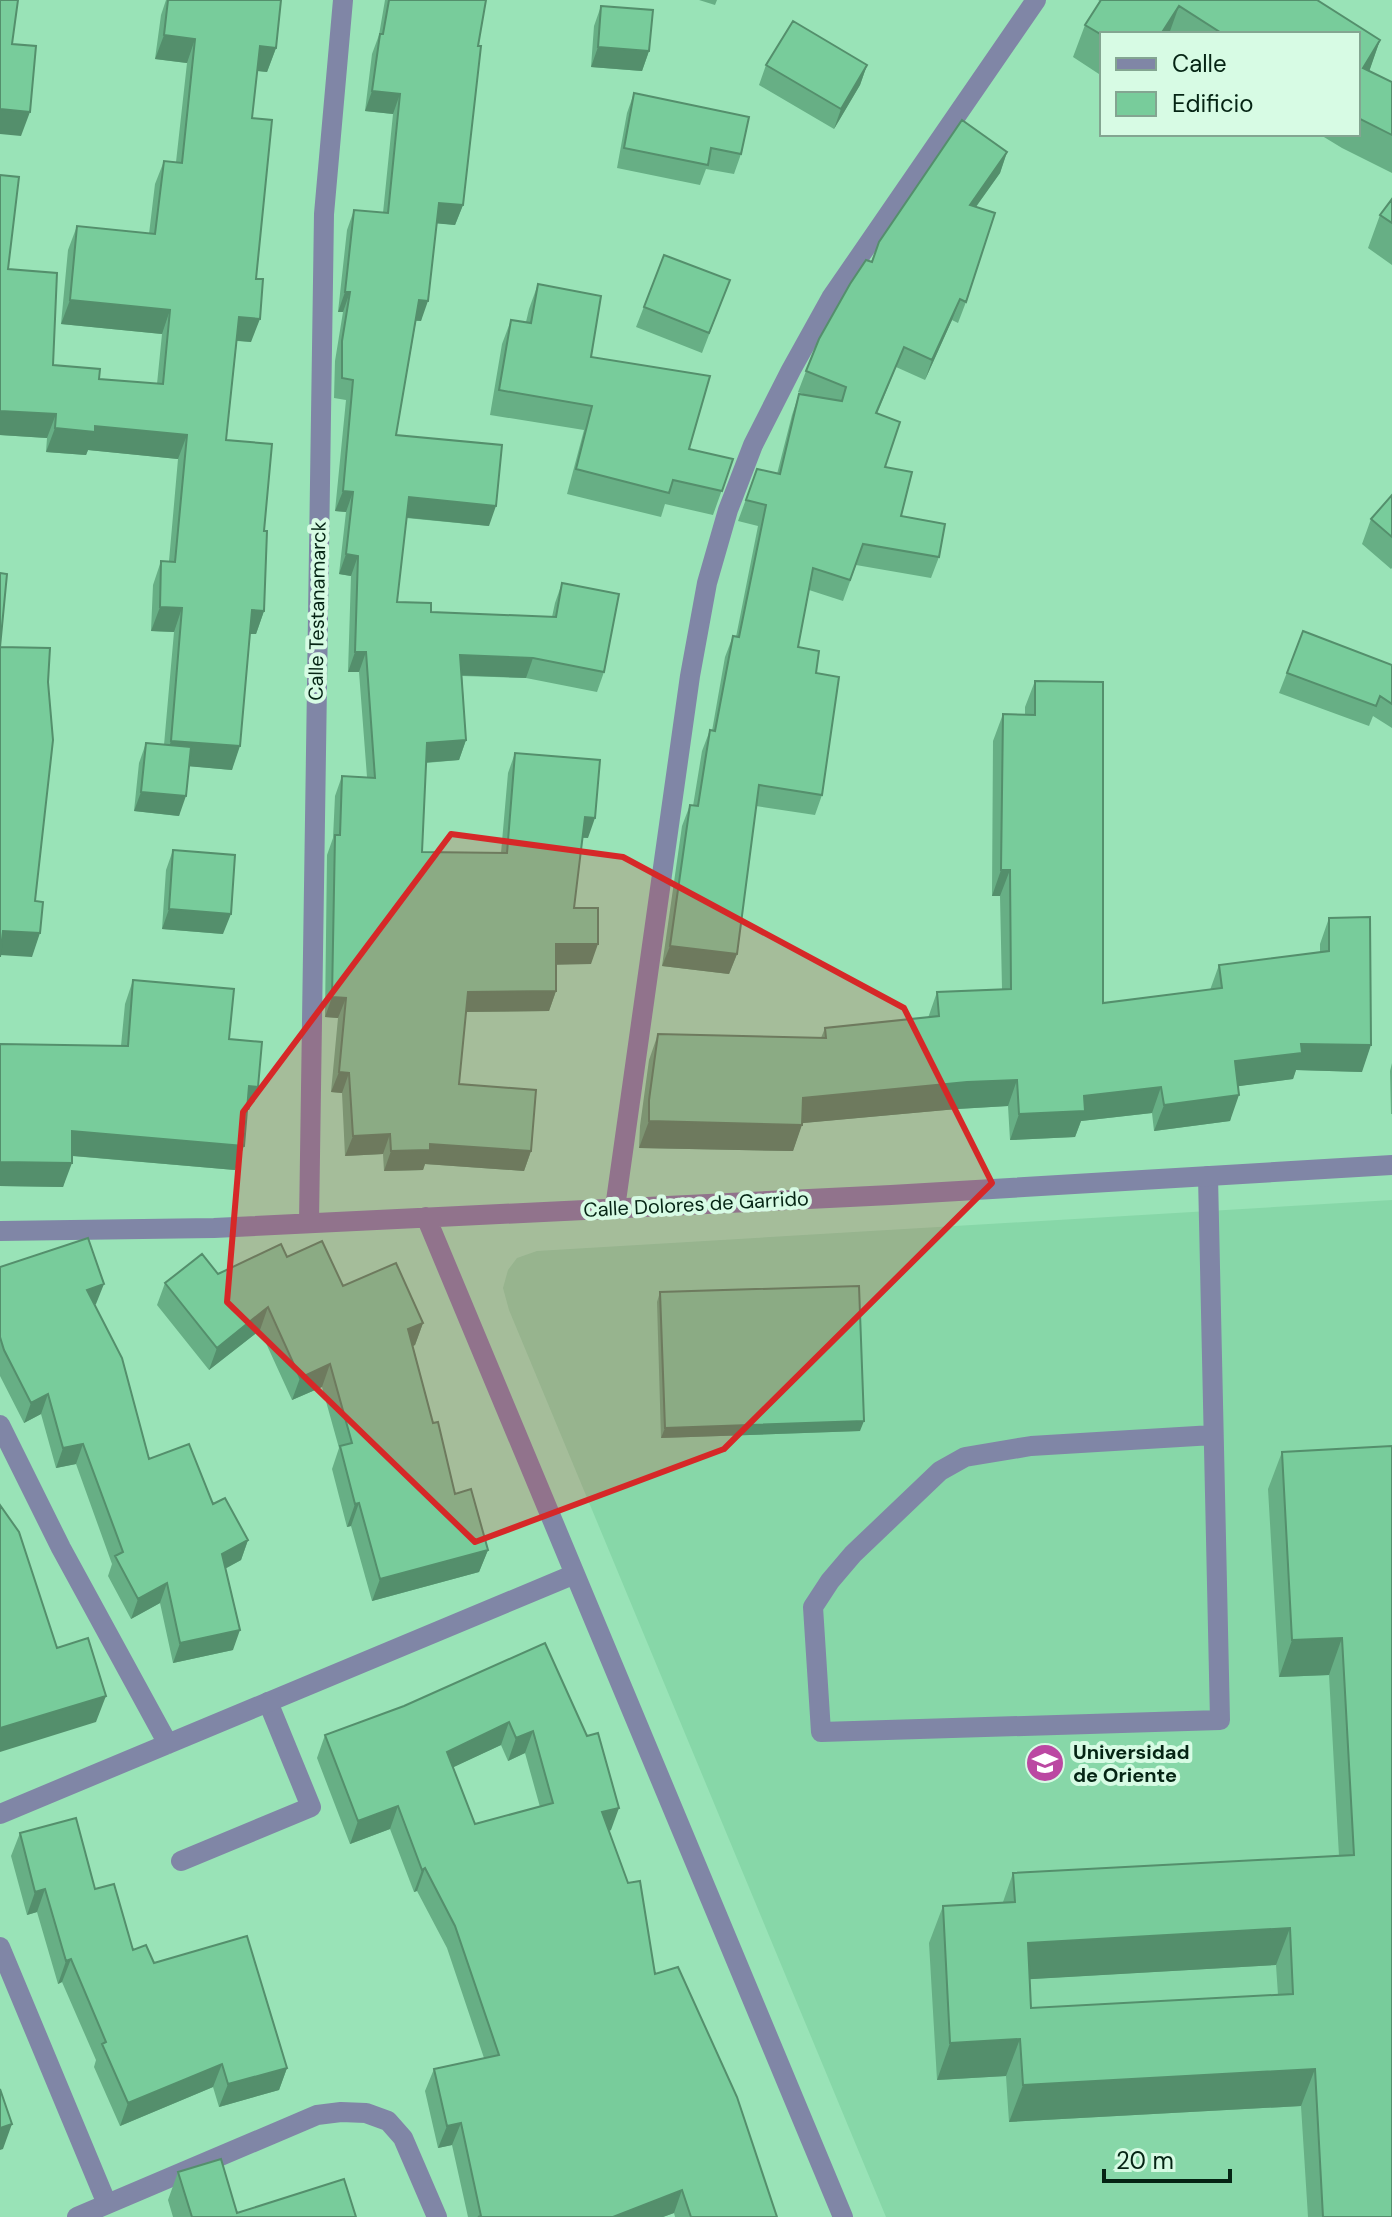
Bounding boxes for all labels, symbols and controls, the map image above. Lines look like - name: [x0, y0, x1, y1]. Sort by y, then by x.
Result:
- legend: [1100, 32, 1360, 136]
- text: Calle: [1172, 48, 1227, 79]
- text: Edificio: [1172, 88, 1254, 119]
- street label: Calle Testanamarck: [302, 521, 332, 701]
- street label: Calle Dolores de Garrido: [583, 1185, 809, 1223]
- place label: Universidad de Oriente: [1073, 1739, 1190, 1788]
- school or university icon: Universidad de Oriente: [1024, 1742, 1066, 1784]
- scale bar: [1104, 2133, 1230, 2183]
- text: 20 m: [1116, 2145, 1174, 2176]

